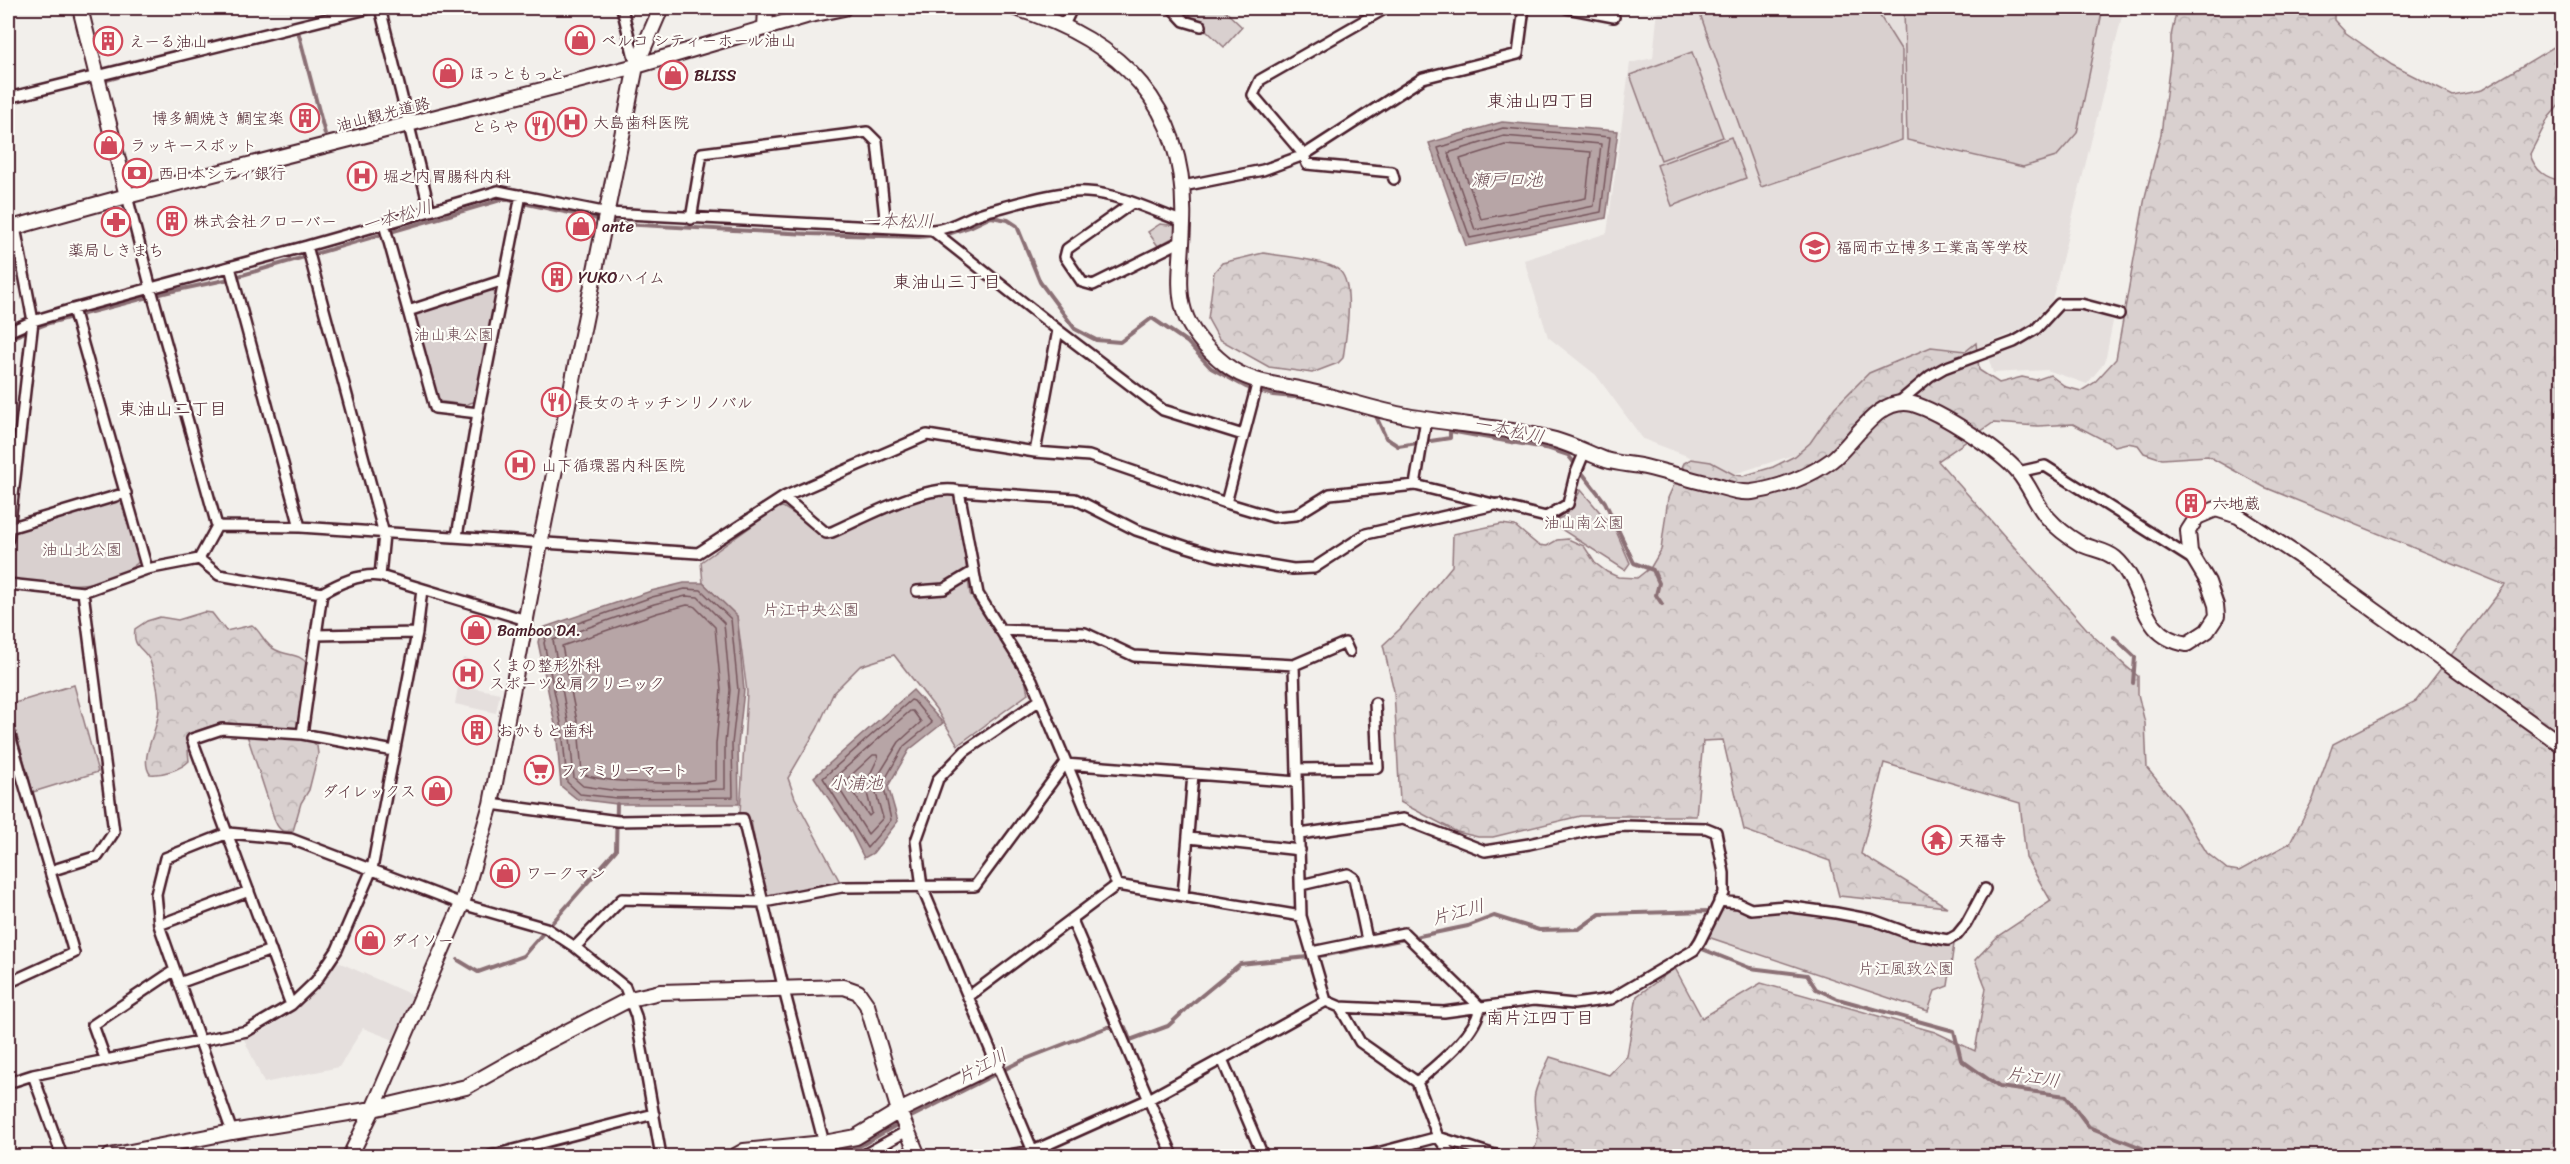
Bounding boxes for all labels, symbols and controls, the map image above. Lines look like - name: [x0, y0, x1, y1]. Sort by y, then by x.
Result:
- shop icon: ベルコ シティーホール油山: [564, 24, 596, 56]
- building icon: えーる油山: [92, 25, 124, 57]
- place label: ベルコ シティーホール油山: [601, 26, 796, 55]
- place label: えーる油山: [129, 27, 208, 56]
- shop icon: ほっともっと: [432, 57, 464, 89]
- place label: ほっともっと: [469, 59, 565, 88]
- shop icon: BLISS: [657, 59, 689, 91]
- place label: BLISS: [694, 61, 736, 90]
- district label: 東油山四丁目: [1487, 85, 1595, 117]
- street label: 油山観光道路: [333, 88, 433, 140]
- building icon: 博多鯛焼き 鯛宝楽: [289, 102, 321, 134]
- place label: 博多鯛焼き 鯛宝楽: [152, 104, 284, 133]
- hospital icon: 大島歯科医院: [556, 106, 588, 138]
- place label: 大島歯科医院: [593, 108, 689, 137]
- restaurant icon: とらや: [524, 110, 556, 142]
- place label: とらや: [471, 112, 519, 141]
- shop icon: ラッキースポット: [93, 129, 125, 161]
- place label: ラッキースポット: [130, 131, 257, 160]
- bank icon: 西日本シティ銀行: [121, 157, 153, 189]
- place label: 西日本シティ銀行: [158, 159, 286, 188]
- hospital icon: 堀之内胃腸科内科: [346, 160, 378, 192]
- place label: 堀之内胃腸科内科: [383, 162, 511, 191]
- water label: 瀬戸口池: [1471, 164, 1544, 196]
- water label: 一本松川: [358, 191, 436, 241]
- building icon: 株式会社クローバー: [156, 205, 188, 237]
- water label: 一本松川: [862, 205, 934, 237]
- pharmacy icon: 薬局しきまち: [100, 206, 132, 238]
- place label: 株式会社クローバー: [193, 207, 337, 236]
- shop icon: ante: [565, 210, 597, 242]
- place label: ante: [602, 212, 634, 241]
- school or university icon: 福岡市立博多工業高等学校: [1799, 231, 1831, 263]
- place label: 福岡市立博多工業高等学校: [1836, 233, 2028, 262]
- place label: 薬局しきまち: [68, 236, 164, 265]
- building icon: YUKOハイム: [541, 261, 573, 293]
- place label: YUKOハイム: [578, 263, 665, 292]
- district label: 東油山三丁目: [893, 266, 1001, 298]
- park label: 油山東公園: [414, 320, 494, 349]
- restaurant icon: 長女のキッチンリノバル: [540, 386, 572, 418]
- place label: 長女のキッチンリノバル: [577, 388, 753, 417]
- district label: 東油山二丁目: [119, 393, 227, 425]
- water label: 一本松川: [1470, 407, 1548, 453]
- hospital icon: 山下循環器内科医院: [504, 449, 536, 481]
- place label: 山下循環器内科医院: [541, 451, 685, 480]
- building icon: 六地蔵: [2175, 487, 2207, 519]
- place label: 六地蔵: [2212, 489, 2260, 518]
- park label: 油山南公園: [1544, 508, 1624, 537]
- park label: 油山北公園: [42, 535, 122, 564]
- park label: 片江中央公園: [763, 595, 859, 624]
- shop icon: Bamboo DA.: [460, 614, 492, 646]
- place label: Bamboo DA.: [497, 616, 581, 645]
- place label: くまの整形外科 スポーツ＆肩クリニック: [489, 651, 665, 698]
- hospital icon: くまの整形外科 スポーツ＆肩クリニック: [452, 658, 484, 690]
- building icon: おかもと歯科: [461, 714, 493, 746]
- place label: おかもと歯科: [498, 716, 594, 745]
- supermarket icon: ファミリーマート: [523, 754, 555, 786]
- place label: ファミリーマート: [560, 756, 688, 785]
- water label: 小浦池: [829, 767, 884, 799]
- shop icon: ダイレックス: [421, 775, 453, 807]
- place label: ダイレックス: [322, 777, 416, 806]
- temple icon: 天福寺: [1921, 824, 1953, 856]
- place label: 天福寺: [1958, 826, 2006, 855]
- shop icon: ワークマン: [489, 857, 521, 889]
- place label: ワークマン: [526, 859, 606, 888]
- water label: 片江川: [1428, 890, 1488, 934]
- shop icon: ダイソー: [354, 924, 386, 956]
- place label: ダイソー: [391, 926, 453, 955]
- park label: 片江風致公園: [1858, 954, 1954, 983]
- district label: 南片江四丁目: [1486, 1002, 1594, 1034]
- water label: 片江川: [951, 1039, 1013, 1093]
- water label: 片江川: [2004, 1057, 2062, 1097]

